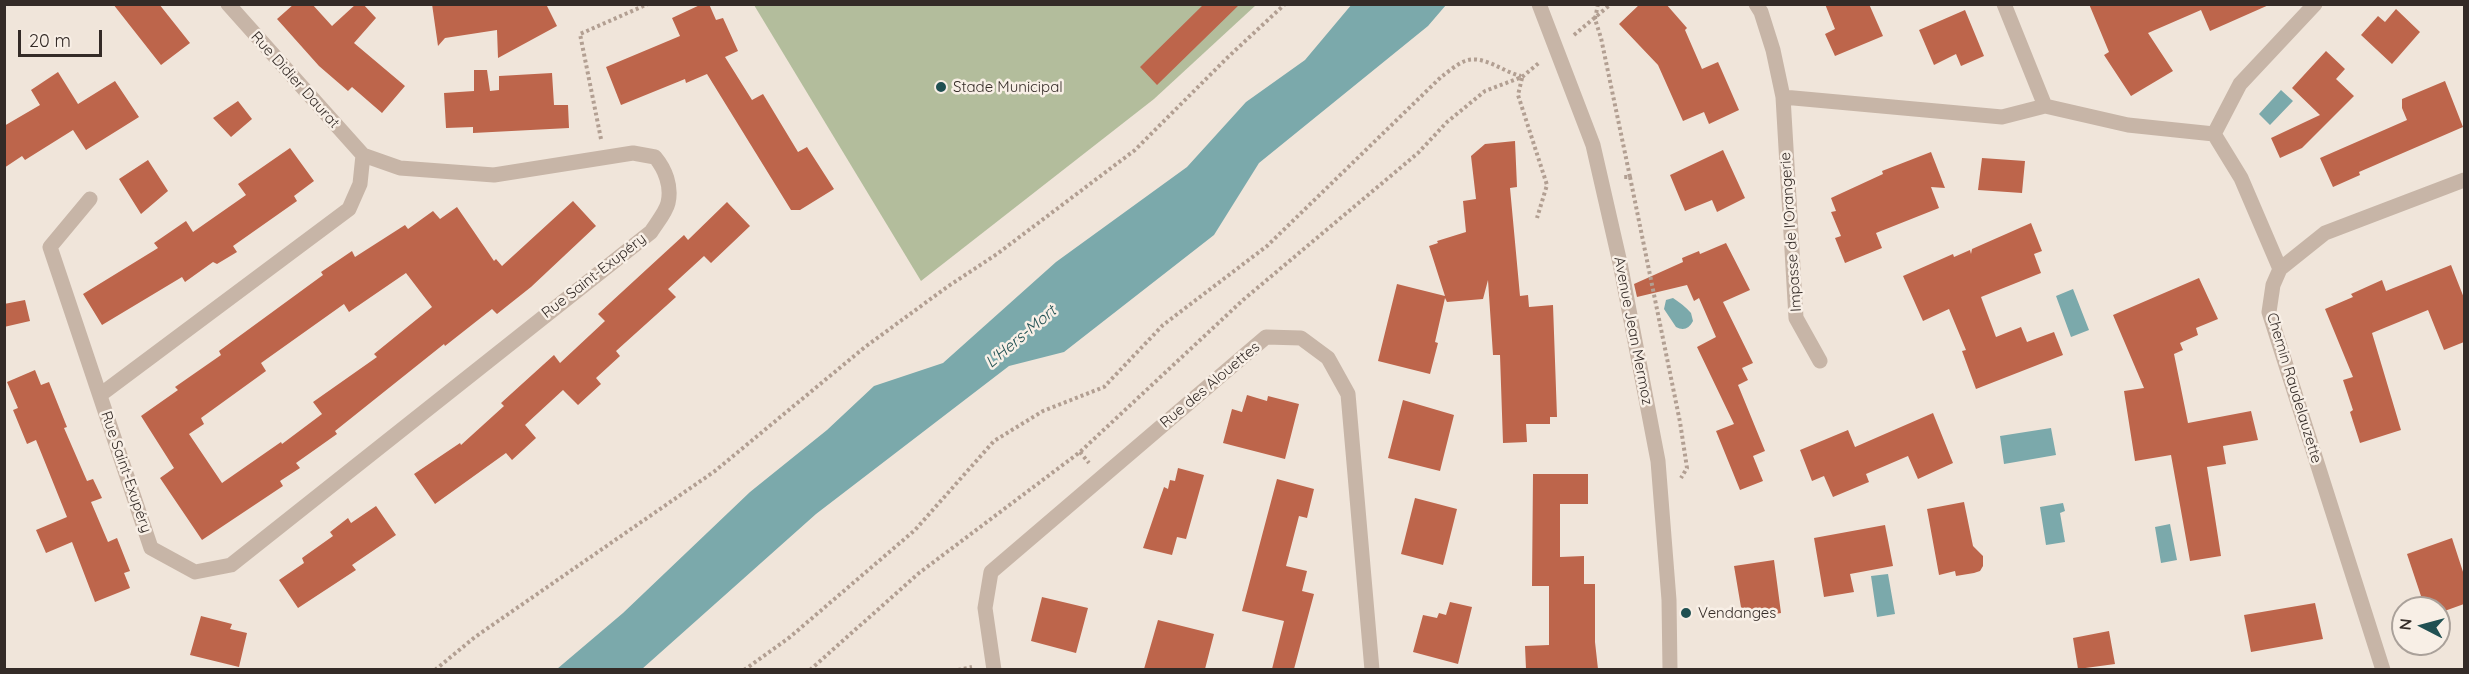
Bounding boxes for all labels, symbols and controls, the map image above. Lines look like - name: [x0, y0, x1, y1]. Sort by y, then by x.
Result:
- scale bar: [21, 18, 105, 56]
- street label: Rue Didier Daurat: [247, 28, 343, 132]
- text: 20 m: [29, 29, 71, 52]
- place label: Stade Municipal: [953, 78, 1063, 96]
- marker: Stade Municipal: [934, 80, 948, 94]
- street label: Impasse de l'Orangerie: [1776, 152, 1806, 312]
- street label: Rue Saint-Exupéry: [538, 230, 650, 322]
- street label: Avenue Jean Mermoz: [1610, 255, 1656, 407]
- water label: L'Hers-Mort: [982, 302, 1060, 372]
- street label: Chemin Raudelauzette: [2263, 310, 2325, 466]
- street label: Rue des Alouettes: [1157, 338, 1263, 432]
- street label: Rue Saint-Exupéry: [97, 409, 155, 535]
- north arrow: [2391, 596, 2451, 656]
- place label: Vendanges: [1698, 604, 1776, 622]
- marker: Vendanges: [1679, 606, 1693, 620]
- text: N: [2395, 617, 2416, 631]

